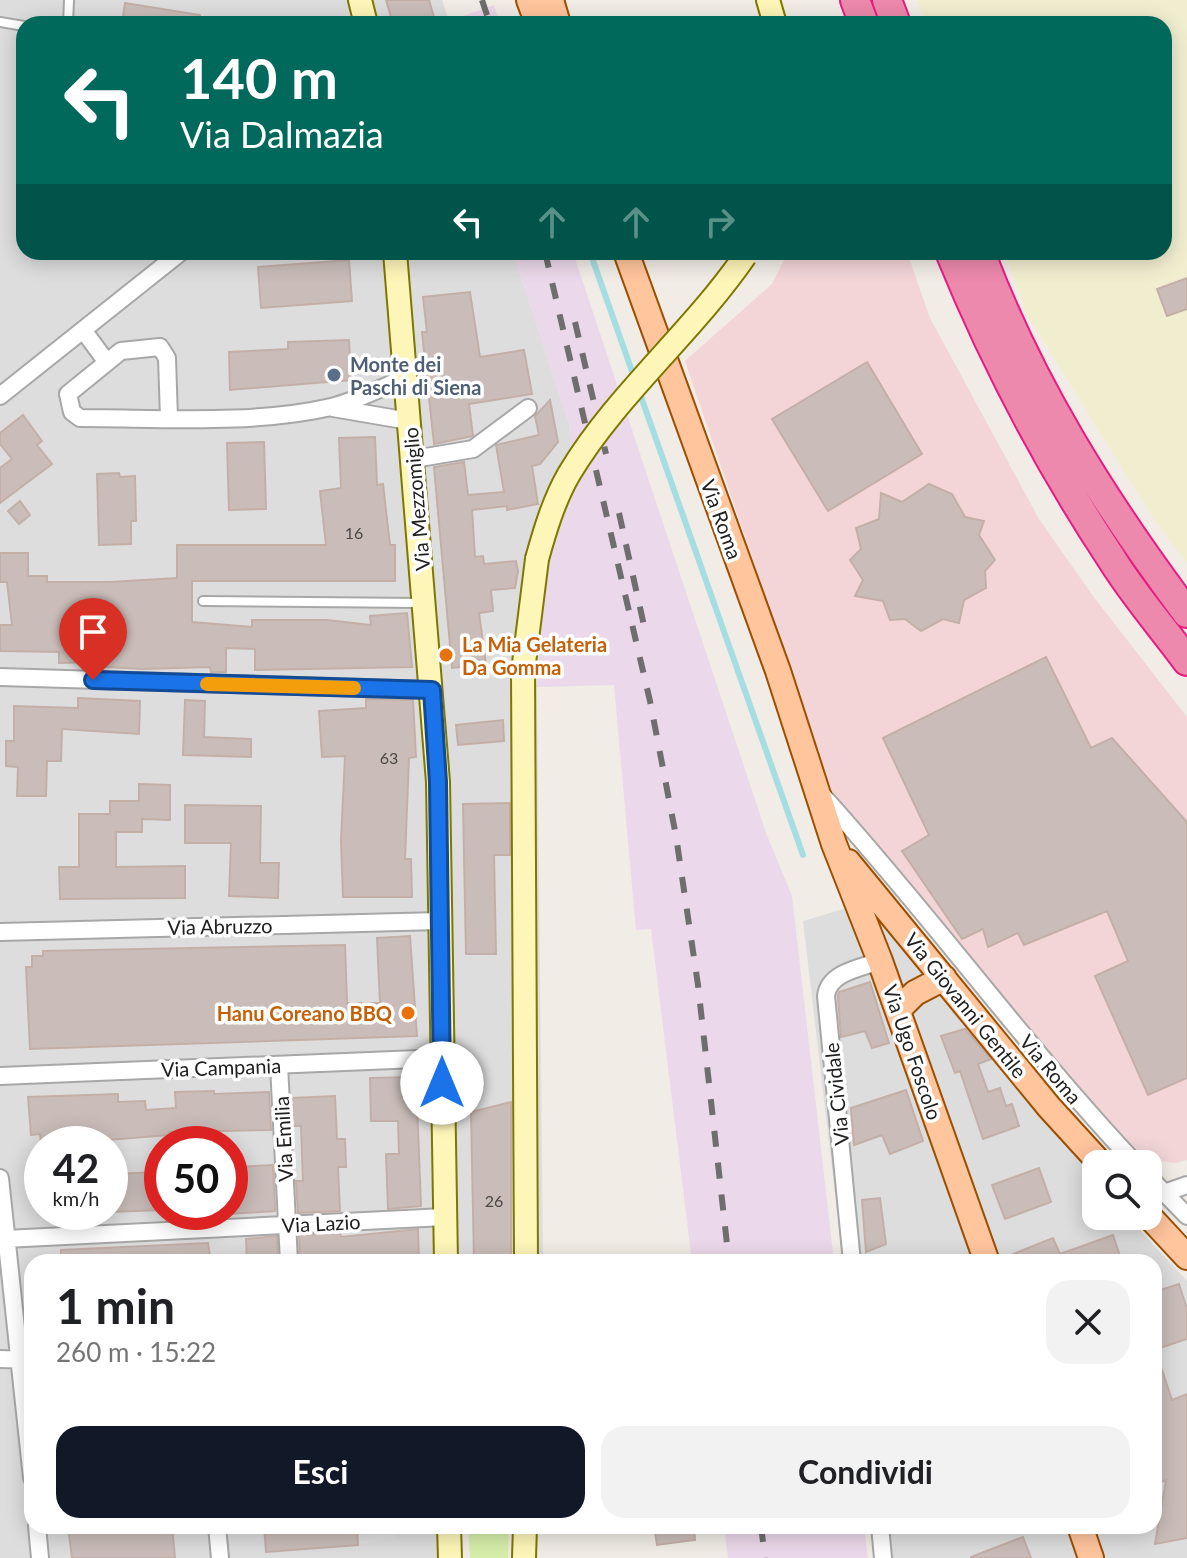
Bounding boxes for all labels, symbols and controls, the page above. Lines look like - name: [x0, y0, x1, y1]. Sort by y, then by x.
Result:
- text: 140 m: [180, 44, 338, 111]
- icon: left: [48, 48, 152, 152]
- text: Via Dalmazia: [180, 112, 384, 156]
- icon: left: [446, 200, 490, 244]
- icon: ahead: [530, 200, 574, 244]
- icon: ahead: [614, 200, 658, 244]
- icon: right: [698, 200, 742, 244]
- place label: Monte dei Paschi di Siena: [350, 352, 481, 399]
- marker: Monte dei Paschi di Siena: [325, 366, 343, 384]
- street label: Via Mezzomiglio: [398, 426, 434, 572]
- street label: Via Roma: [697, 476, 747, 562]
- house number: 16: [345, 523, 363, 542]
- pin: [59, 598, 127, 680]
- icon: arrive: [71, 610, 115, 654]
- place label: La Mia Gelateria Da Gomma: [462, 632, 607, 679]
- marker: La Mia Gelateria Da Gomma: [437, 646, 455, 664]
- house number: 63: [380, 748, 398, 767]
- street label: Via Abruzzo: [167, 913, 273, 939]
- street label: Via Giovanni Gentile: [900, 928, 1032, 1082]
- street label: Via Ugo Foscolo: [879, 981, 947, 1123]
- place label: Hanu Coreano BBQ: [217, 1001, 393, 1025]
- marker: Hanu Coreano BBQ: [399, 1004, 417, 1022]
- street label: Via Roma: [1015, 1029, 1087, 1109]
- position arrow: [400, 1041, 484, 1125]
- street label: Via Cividale: [819, 1041, 853, 1147]
- street label: Via Campania: [161, 1053, 281, 1081]
- street label: Via Emilia: [269, 1096, 297, 1182]
- speed limit sign: 50: [144, 1126, 248, 1230]
- text: 42: [53, 1144, 99, 1192]
- map controls: [1082, 1150, 1162, 1230]
- button: search: [1082, 1150, 1162, 1230]
- text: km/h: [53, 1186, 99, 1210]
- house number: 26: [485, 1191, 503, 1210]
- street label: Via Lazio: [281, 1209, 361, 1237]
- text: 1 min: [56, 1277, 175, 1334]
- button: close: [1046, 1280, 1130, 1364]
- text: 260 m · 15:22: [56, 1336, 216, 1368]
- button: Esci: [56, 1426, 585, 1518]
- button: Condividi: [601, 1426, 1130, 1518]

